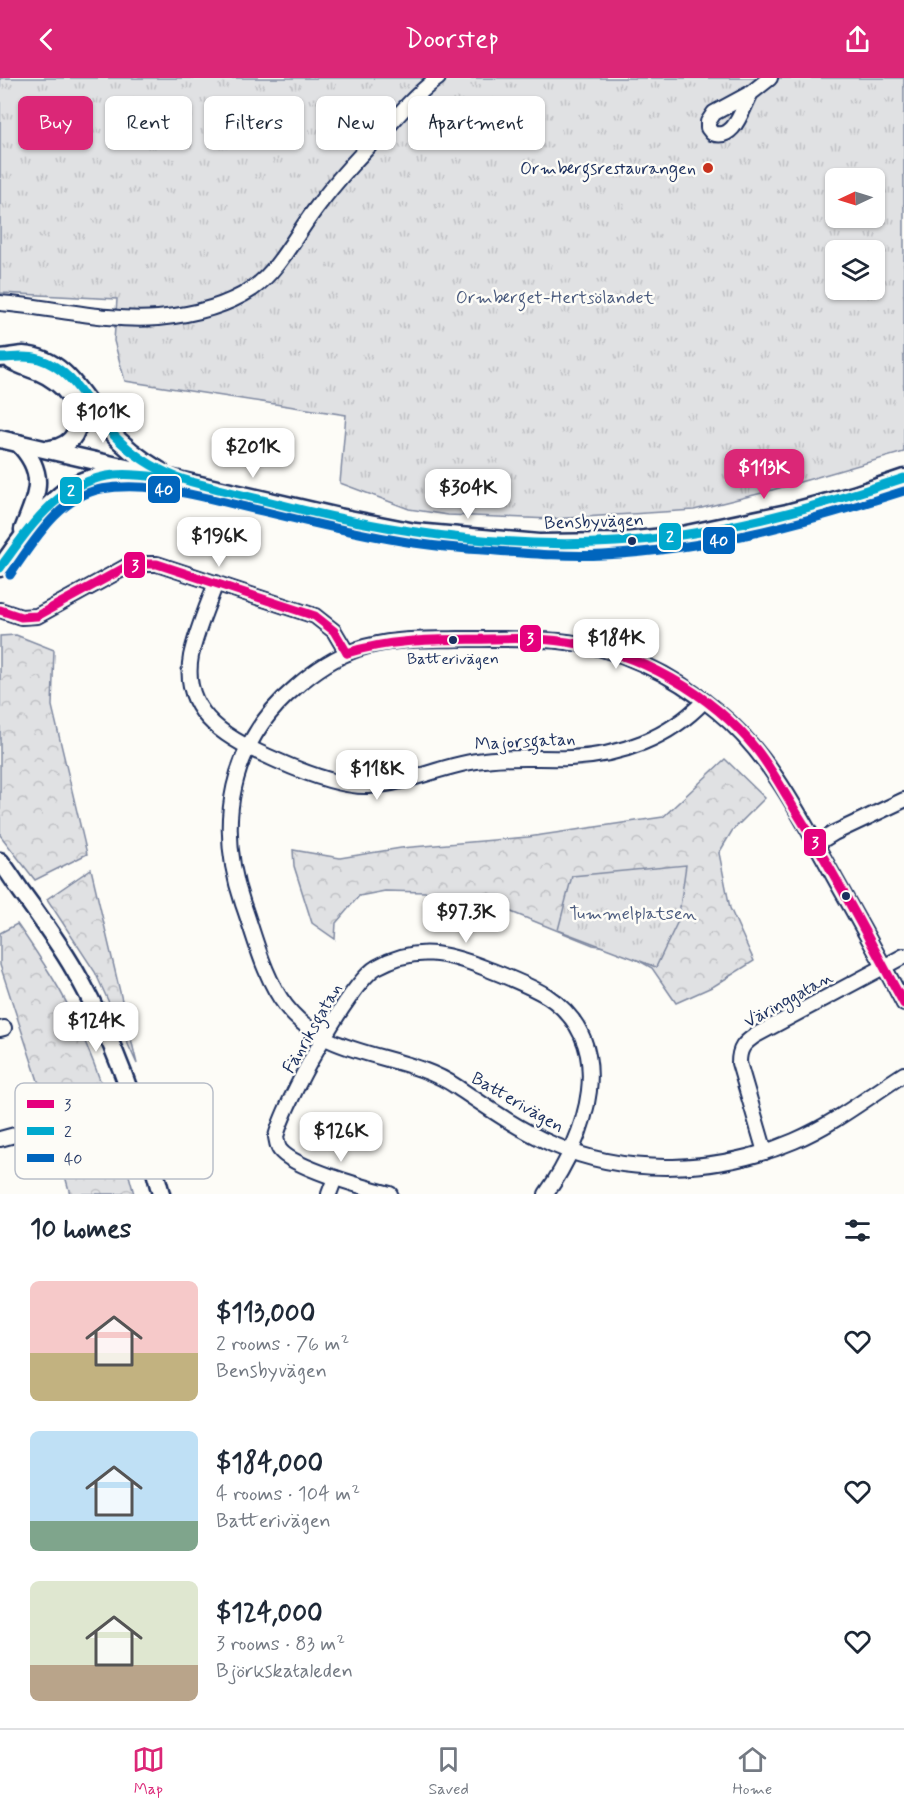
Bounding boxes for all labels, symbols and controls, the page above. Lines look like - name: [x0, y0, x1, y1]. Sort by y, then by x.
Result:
- text: Doorstep: [405, 22, 499, 57]
- icon: back: [30, 23, 63, 56]
- icon: share: [841, 23, 874, 56]
- chip: Buy: [18, 96, 93, 150]
- chip: Rent: [105, 96, 192, 150]
- chip: Filters: [204, 96, 304, 150]
- chip: New: [316, 96, 396, 150]
- chip: Apartment: [408, 96, 545, 150]
- place label: Ormbergsrestaurangen: [520, 157, 696, 183]
- marker: Ormbergsrestaurangen: [701, 161, 715, 175]
- north arrow: [825, 168, 885, 228]
- map controls: [825, 168, 885, 300]
- button: layers: [825, 240, 885, 300]
- park label: Ormberget-Hertsölandet: [456, 286, 655, 312]
- pin: $101K: [61, 393, 145, 444]
- text: $101K: [76, 399, 130, 426]
- pin: $201K: [211, 428, 295, 479]
- text: $201K: [226, 434, 280, 461]
- pin: $113K: [722, 449, 806, 500]
- text: $113K: [738, 455, 790, 482]
- pin: $304K: [426, 469, 510, 520]
- line badge: 40: [147, 475, 181, 504]
- text: $304K: [439, 475, 497, 502]
- line badge: 2: [59, 476, 83, 505]
- text: 40: [155, 480, 173, 501]
- text: 2: [67, 481, 75, 502]
- street label: Bensbyvägen: [544, 508, 644, 536]
- pin: $196K: [177, 517, 261, 568]
- line badge: 2: [658, 522, 682, 551]
- text: $196K: [191, 523, 247, 550]
- line badge: 40: [702, 526, 736, 555]
- text: 2: [666, 527, 674, 548]
- text: 40: [710, 531, 728, 552]
- unlabelled marker: [626, 535, 638, 547]
- line badge: 3: [123, 551, 146, 579]
- text: 3: [131, 556, 139, 577]
- pin: $184K: [574, 619, 658, 670]
- line badge: 3: [519, 624, 542, 653]
- text: $184K: [587, 625, 645, 652]
- text: 3: [526, 629, 534, 650]
- marker: Batterivägen: [447, 634, 459, 646]
- place label: Batterivägen: [407, 649, 499, 670]
- street label: Majorsgatan: [474, 727, 576, 759]
- pin: $118K: [335, 750, 419, 801]
- text: $118K: [350, 756, 404, 783]
- line badge: 3: [803, 828, 827, 857]
- text: 3: [811, 833, 819, 854]
- unlabelled marker: [840, 890, 852, 902]
- pin: $97.3K: [417, 893, 515, 944]
- text: $97.3K: [437, 899, 495, 926]
- park label: Tummelplatsen: [569, 902, 697, 926]
- street label: Väringgatan: [740, 966, 838, 1035]
- street label: Fänriksgatan: [277, 979, 350, 1079]
- pin: $124K: [54, 1002, 138, 1053]
- text: $124K: [67, 1008, 125, 1035]
- street label: Batterivägen: [467, 1067, 568, 1139]
- legend: [15, 1083, 213, 1179]
- text: 3: [64, 1095, 71, 1116]
- pin: $126K: [299, 1112, 383, 1163]
- text: $126K: [314, 1118, 368, 1145]
- text: 2: [64, 1122, 72, 1143]
- text: 40: [64, 1149, 82, 1170]
- text: 10 homes: [30, 1213, 131, 1247]
- icon: filters: [841, 1214, 874, 1247]
- text: $113,000: [216, 1297, 315, 1331]
- icon: home: [78, 1305, 150, 1377]
- icon: heart: [841, 1325, 874, 1358]
- text: 2 rooms · 76 m²: [216, 1331, 349, 1358]
- text: Bensbyvägen: [216, 1358, 327, 1385]
- text: $184,000: [216, 1447, 323, 1481]
- icon: home: [78, 1455, 150, 1527]
- icon: heart: [841, 1475, 874, 1508]
- text: 4 rooms · 104 m²: [216, 1481, 360, 1508]
- text: Batterivägen: [216, 1508, 331, 1535]
- text: $124,000: [216, 1597, 323, 1631]
- icon: home: [78, 1605, 150, 1677]
- icon: heart: [841, 1625, 874, 1658]
- text: 3 rooms · 83 m²: [216, 1631, 345, 1658]
- text: Björkskataleden: [216, 1658, 353, 1685]
- tab: Map: [132, 1743, 165, 1800]
- tab: Saved: [428, 1743, 469, 1800]
- tab: Home: [732, 1743, 772, 1800]

